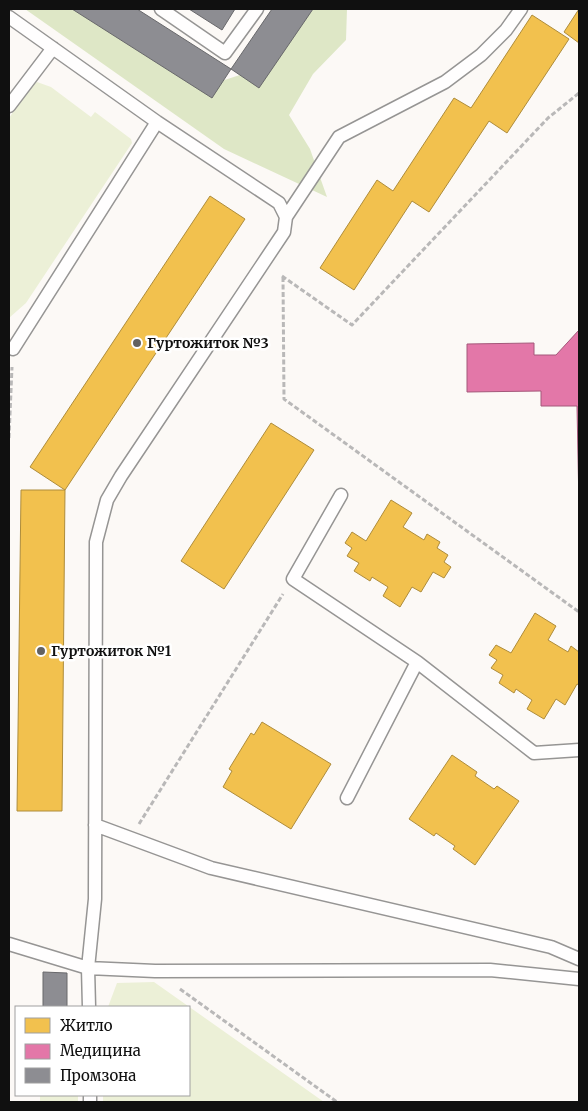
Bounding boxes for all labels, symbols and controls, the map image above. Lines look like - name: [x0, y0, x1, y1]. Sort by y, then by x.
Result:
- place label: Гуртожиток №3: [147, 334, 269, 352]
- marker: Гуртожиток №3: [131, 337, 143, 349]
- place label: Гуртожиток №1: [51, 642, 172, 660]
- marker: Гуртожиток №1: [35, 645, 47, 657]
- legend: [15, 1006, 190, 1096]
- text: Житло: [60, 1016, 113, 1035]
- text: Медицина: [60, 1041, 141, 1060]
- text: Промзона: [60, 1066, 136, 1085]

